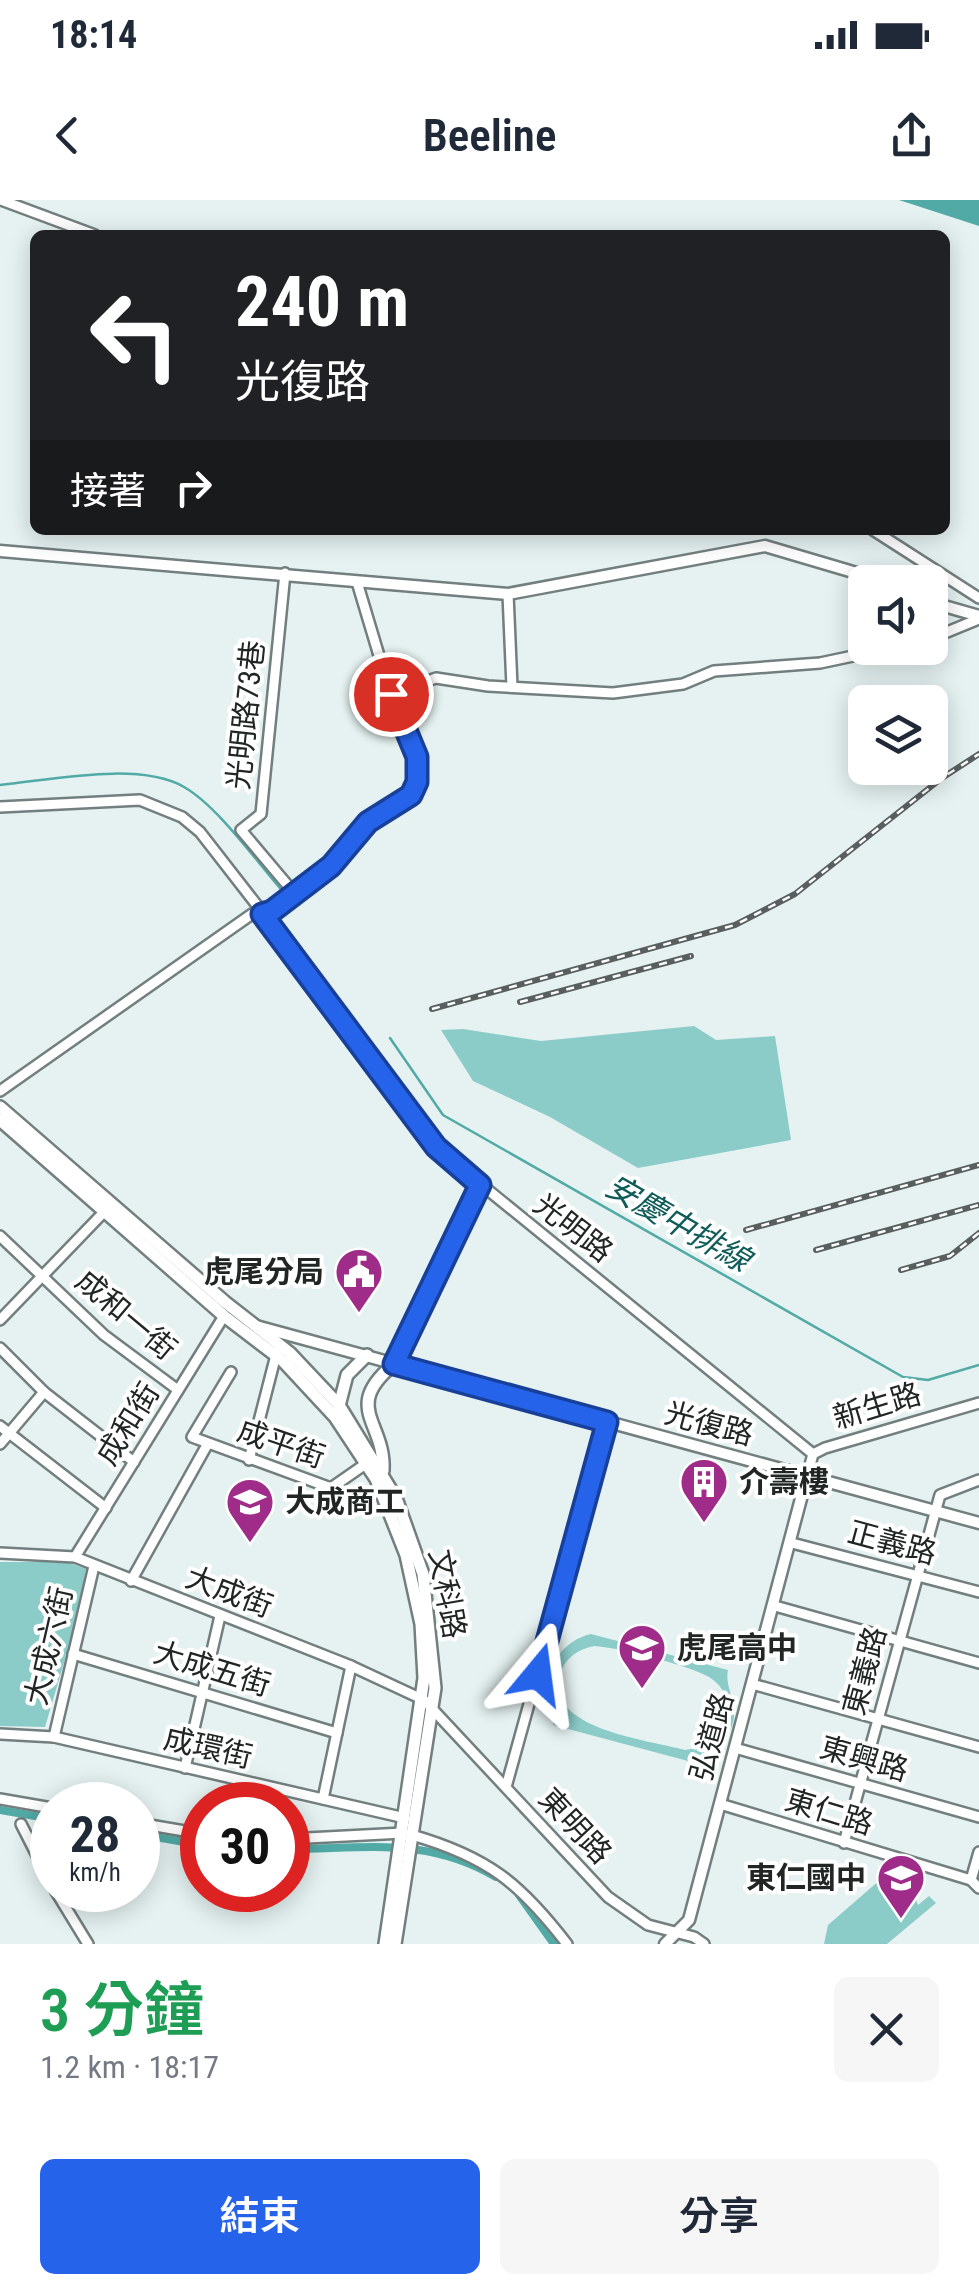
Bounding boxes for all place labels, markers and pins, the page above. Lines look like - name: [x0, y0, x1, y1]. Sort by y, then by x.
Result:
- pin: [349, 652, 434, 737]
- public building icon: 虎尾分局: [333, 1246, 385, 1314]
- place label: 虎尾分局: [204, 1254, 324, 1289]
- building icon: 介壽樓: [678, 1456, 730, 1524]
- place label: 介壽樓: [739, 1464, 829, 1499]
- school or university icon: 大成商工: [224, 1476, 276, 1544]
- place label: 大成商工: [285, 1484, 405, 1519]
- school or university icon: 虎尾高中: [616, 1622, 668, 1690]
- place label: 虎尾高中: [677, 1630, 797, 1665]
- school or university icon: 東仁國中: [875, 1852, 927, 1920]
- place label: 東仁國中: [746, 1860, 866, 1895]

